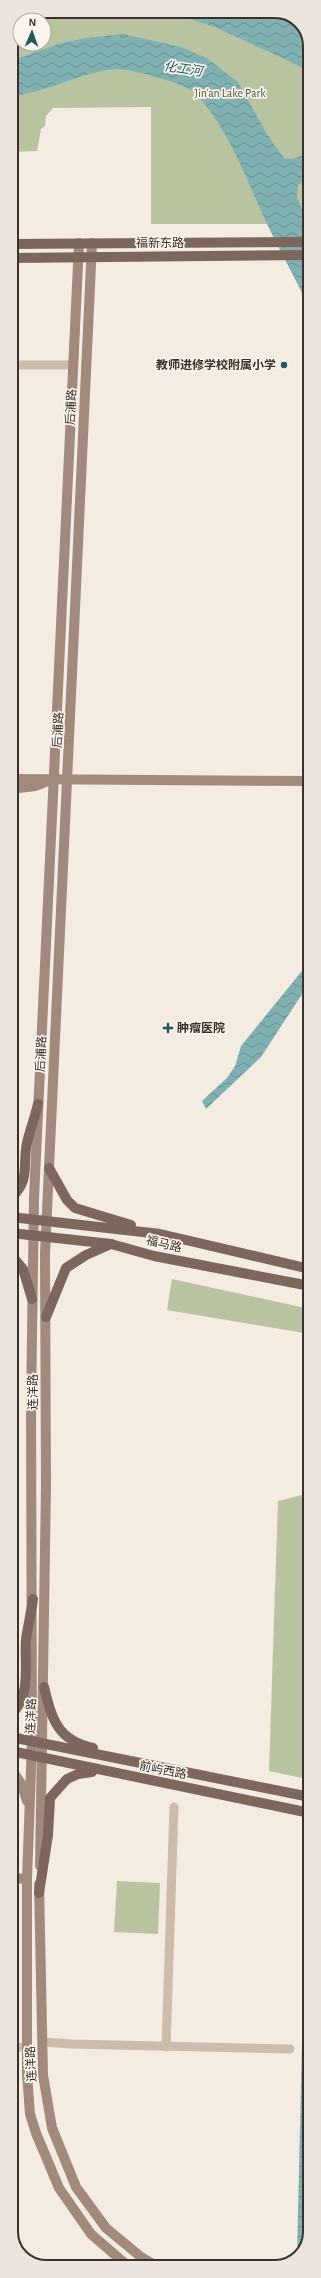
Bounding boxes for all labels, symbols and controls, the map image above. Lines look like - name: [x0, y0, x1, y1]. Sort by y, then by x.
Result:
- north arrow: [12, 12, 52, 52]
- text: N: [28, 17, 36, 28]
- water label: 化工河: [162, 59, 206, 79]
- park label: Jin'an Lake Park: [194, 87, 266, 99]
- street label: 福新东路: [136, 236, 184, 249]
- place label: 教师进修学校附属小学: [156, 358, 276, 371]
- marker: 教师进修学校附属小学: [279, 360, 289, 370]
- street label: 后浦路: [63, 389, 78, 425]
- street label: 后浦路: [50, 712, 65, 748]
- place label: 肿瘤医院: [177, 1021, 225, 1034]
- marker: 肿瘤医院: [162, 1022, 174, 1034]
- street label: 后浦路: [33, 1036, 48, 1072]
- street label: 福马路: [145, 1233, 183, 1254]
- street label: 连洋路: [26, 1374, 39, 1410]
- street label: 连洋路: [23, 1698, 38, 1734]
- street label: 前屿西路: [138, 1759, 188, 1780]
- street label: 连洋路: [23, 2046, 38, 2082]

